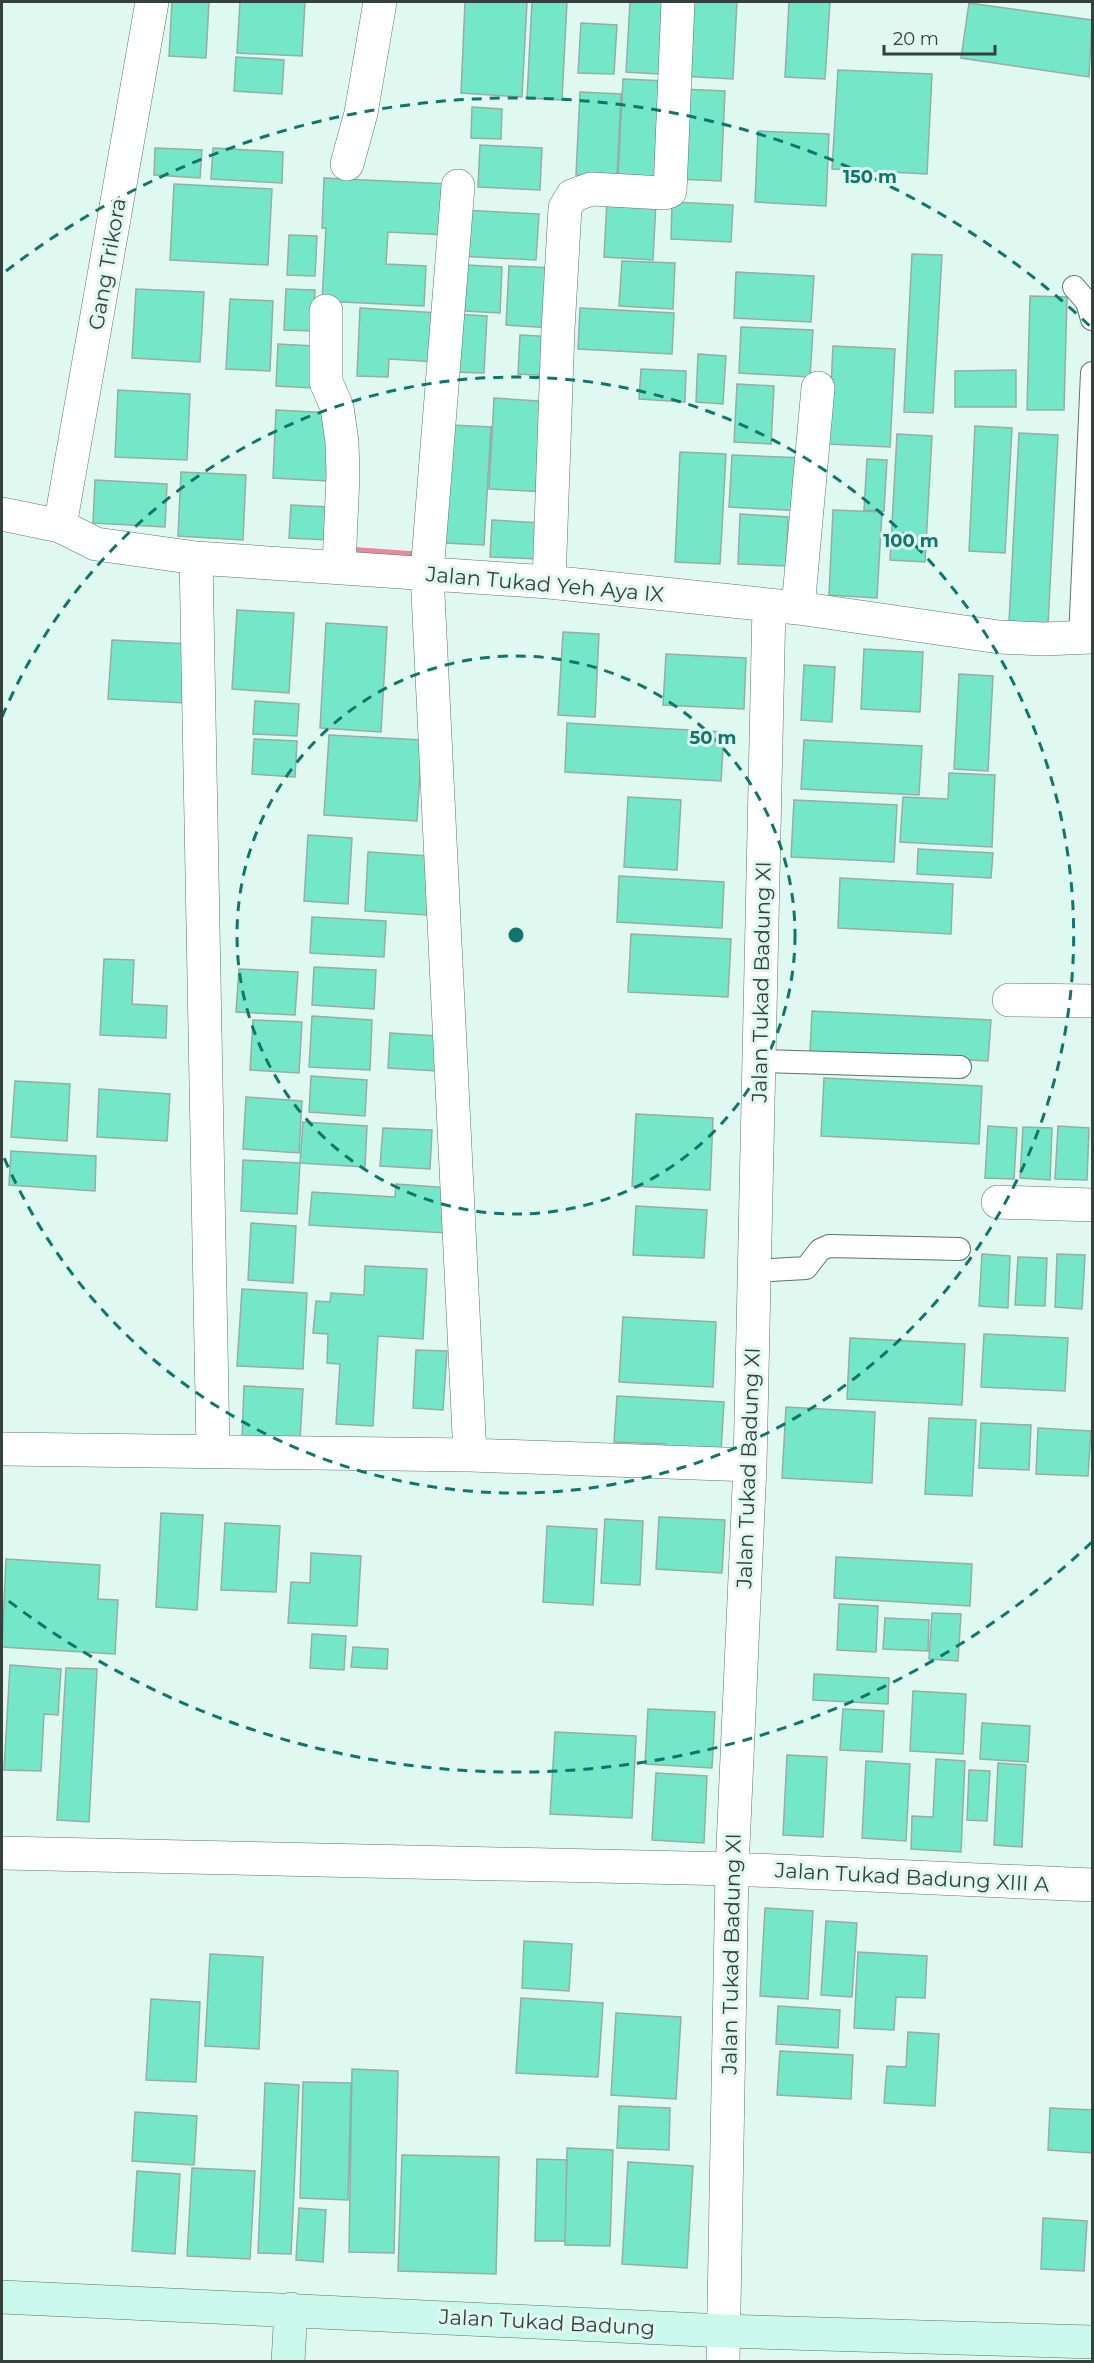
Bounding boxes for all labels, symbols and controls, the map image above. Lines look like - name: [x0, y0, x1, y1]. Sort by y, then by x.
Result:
- scale bar: [884, 18, 995, 56]
- text: 20 m: [893, 28, 939, 50]
- text: 150 m: [843, 166, 897, 188]
- street label: Gang Trikora: [83, 196, 131, 332]
- text: 100 m: [883, 530, 939, 552]
- street label: Jalan Tukad Yeh Aya IX: [424, 561, 665, 607]
- text: 50 m: [690, 727, 736, 749]
- street label: Jalan Tukad Badung XI: [746, 861, 776, 1104]
- centre of rings: [506, 925, 526, 945]
- street label: Jalan Tukad Badung XI: [731, 1347, 765, 1590]
- street label: Jalan Tukad Badung XI: [716, 1833, 746, 2076]
- street label: Jalan Tukad Badung XIII A: [773, 1857, 1051, 1897]
- street label: Jalan Tukad Badung: [437, 2304, 656, 2340]

